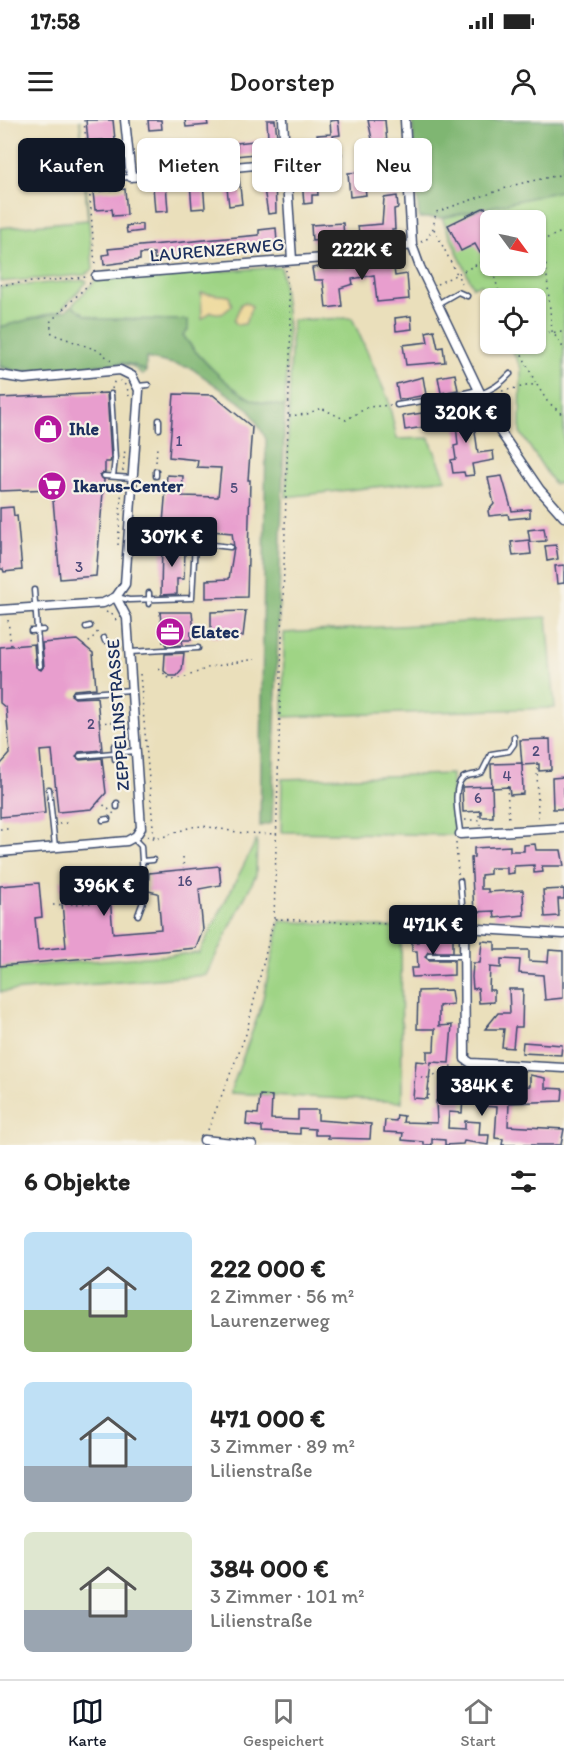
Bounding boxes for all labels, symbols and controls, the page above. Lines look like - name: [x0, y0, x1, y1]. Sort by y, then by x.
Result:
- text: 17:58: [30, 8, 80, 35]
- icon: menu: [24, 65, 57, 98]
- text: Doorstep: [229, 65, 335, 98]
- icon: person: [507, 65, 540, 98]
- chip: Kaufen: [18, 138, 125, 192]
- chip: Mieten: [137, 138, 240, 192]
- chip: Filter: [252, 138, 342, 192]
- chip: Neu: [354, 138, 432, 192]
- north arrow: [480, 210, 546, 276]
- map controls: [480, 210, 546, 354]
- pin: 222K €: [313, 230, 411, 281]
- street label: LAURENZERWEG: [149, 233, 285, 267]
- text: 222K €: [332, 237, 392, 261]
- button: locate: [480, 288, 546, 354]
- pin: 320K €: [417, 393, 515, 444]
- text: 320K €: [435, 400, 497, 424]
- shop icon: Ihle: [32, 413, 64, 445]
- place label: Ihle: [69, 418, 99, 440]
- house number: 1: [176, 432, 183, 450]
- supermarket icon: Ikarus-Center: [36, 470, 68, 502]
- place label: Ikarus-Center: [73, 475, 184, 497]
- house number: 5: [230, 479, 238, 497]
- pin: 307K €: [123, 517, 221, 568]
- text: 307K €: [141, 524, 203, 548]
- house number: 3: [75, 558, 83, 576]
- office icon: Elatec: [154, 616, 186, 648]
- place label: Elatec: [191, 621, 240, 643]
- street label: ZEPPELINSTRASSE: [102, 638, 134, 792]
- house number: 2: [87, 715, 95, 733]
- house number: 2: [532, 742, 540, 760]
- house number: 4: [502, 767, 512, 785]
- house number: 6: [474, 789, 482, 807]
- pin: 396K €: [55, 866, 153, 917]
- house number: 16: [178, 872, 193, 890]
- text: 396K €: [74, 873, 134, 897]
- pin: 471K €: [384, 905, 482, 956]
- text: 471K €: [403, 912, 463, 936]
- pin: 384K €: [433, 1066, 531, 1117]
- text: 384K €: [451, 1073, 513, 1097]
- text: 6 Objekte: [24, 1165, 130, 1197]
- icon: filters: [507, 1165, 540, 1198]
- text: 222 000 €: [210, 1252, 326, 1284]
- icon: home: [72, 1256, 144, 1328]
- text: 2 Zimmer · 56 m²: [210, 1284, 354, 1308]
- text: Laurenzerweg: [210, 1308, 330, 1332]
- text: 471 000 €: [210, 1402, 325, 1434]
- icon: home: [72, 1406, 144, 1478]
- text: 3 Zimmer · 89 m²: [210, 1434, 355, 1458]
- text: Lilienstraße: [210, 1458, 313, 1482]
- text: 384 000 €: [210, 1552, 329, 1584]
- icon: home: [72, 1556, 144, 1628]
- text: 3 Zimmer · 101 m²: [210, 1584, 365, 1608]
- text: Lilienstraße: [210, 1608, 313, 1632]
- tab: Karte: [68, 1695, 107, 1750]
- tab: Gespeichert: [243, 1695, 324, 1750]
- tab: Start: [460, 1695, 496, 1750]

